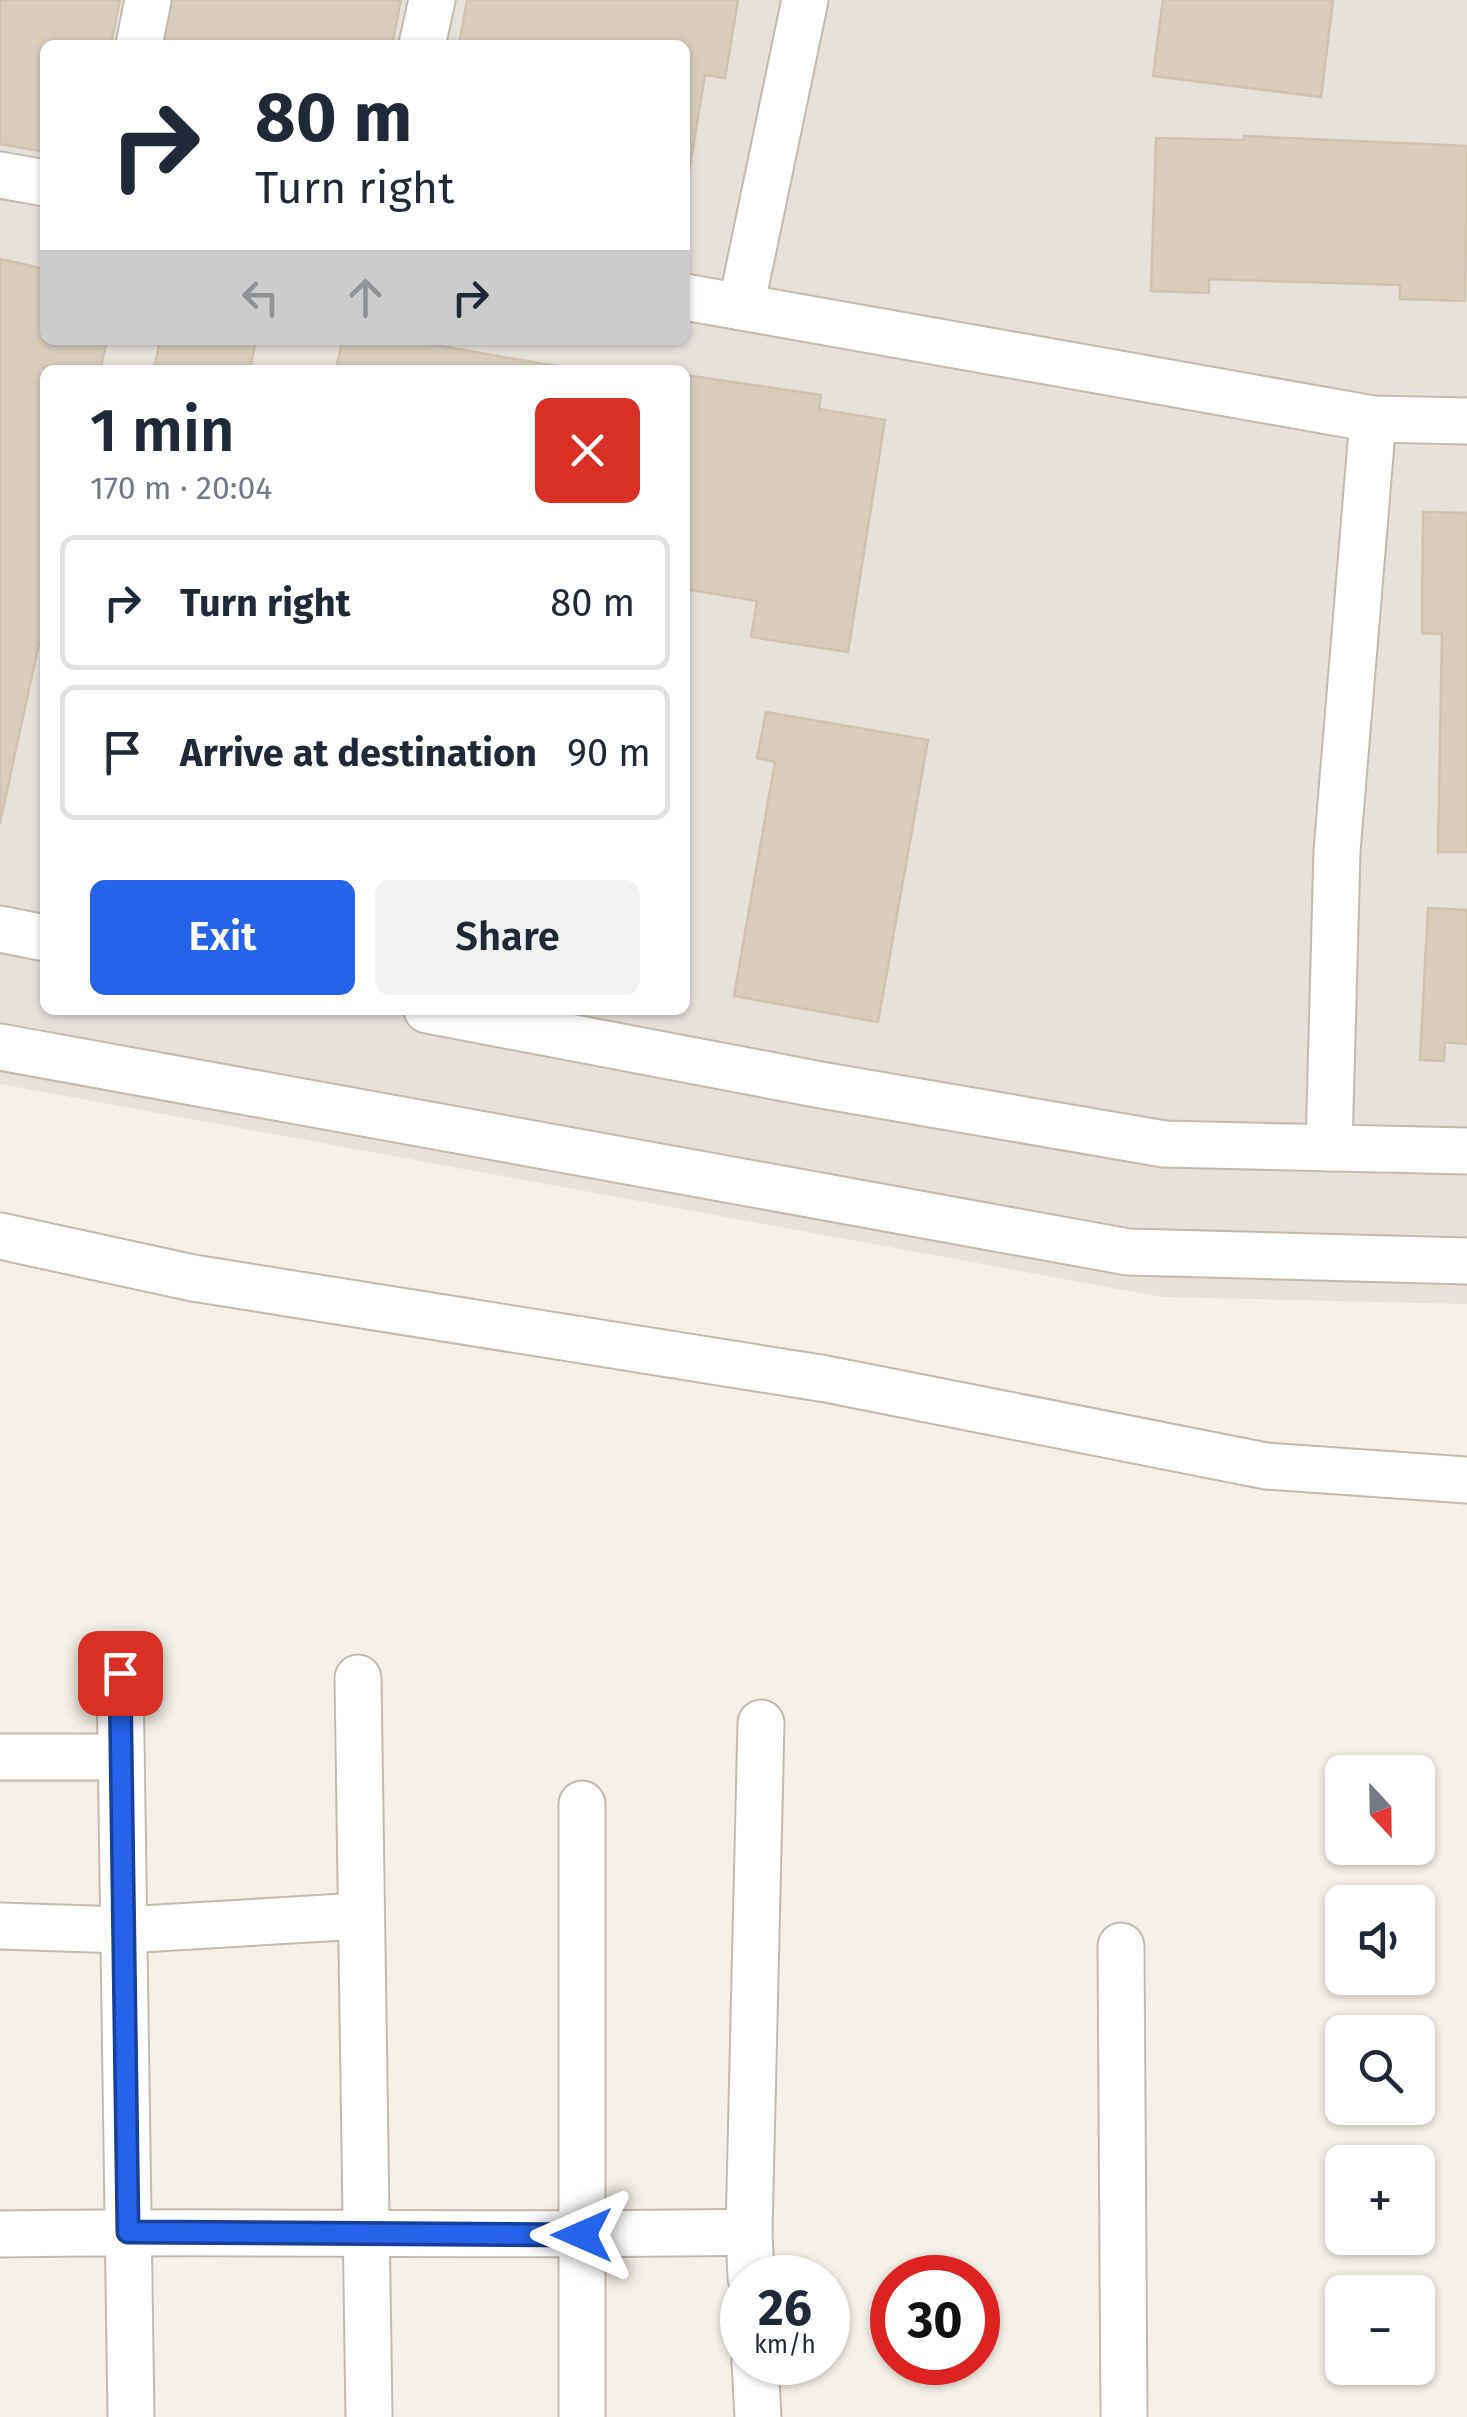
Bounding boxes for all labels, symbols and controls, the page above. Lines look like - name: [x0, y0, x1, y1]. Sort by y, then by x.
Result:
- text: 80 m: [255, 76, 412, 160]
- icon: right: [90, 80, 220, 210]
- text: Turn right: [255, 161, 454, 215]
- icon: left: [233, 270, 288, 325]
- icon: ahead: [338, 270, 393, 325]
- icon: right: [443, 270, 498, 325]
- text: 1 min: [90, 395, 235, 467]
- button: close: [535, 398, 640, 503]
- text: 170 m · 20:04: [90, 469, 272, 507]
- icon: right: [95, 575, 150, 630]
- text: Turn right: [180, 580, 350, 626]
- text: 80 m: [550, 580, 635, 626]
- icon: arrive: [95, 725, 150, 780]
- text: Arrive at destination: [180, 730, 537, 776]
- text: 90 m: [567, 730, 651, 776]
- button: Exit: [90, 880, 355, 995]
- button: Share: [375, 880, 640, 995]
- pin: [78, 1631, 163, 1716]
- icon: arrive: [93, 1646, 148, 1701]
- north arrow: [1325, 1755, 1435, 1865]
- map controls: [1325, 1755, 1435, 2385]
- button: sound: [1325, 1885, 1435, 1995]
- button: search: [1325, 2015, 1435, 2125]
- button: +: [1325, 2145, 1435, 2255]
- position arrow: [530, 2183, 634, 2287]
- speed limit sign: 30: [870, 2255, 1000, 2385]
- button: −: [1325, 2275, 1435, 2385]
- text: 26: [758, 2278, 812, 2338]
- text: km/h: [754, 2330, 816, 2360]

